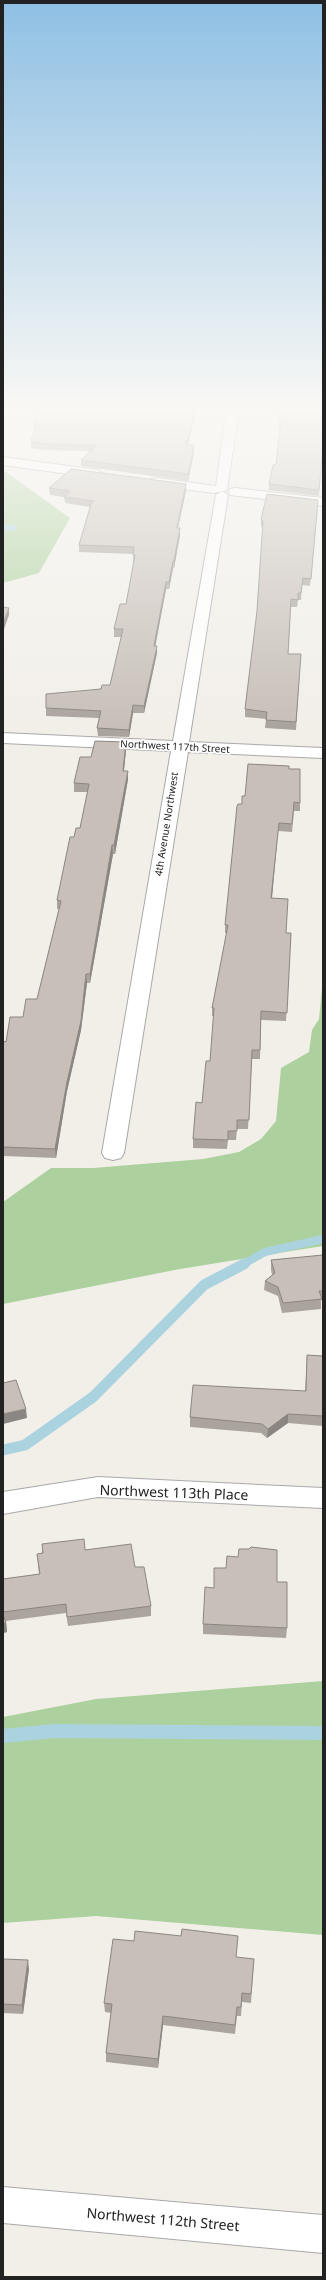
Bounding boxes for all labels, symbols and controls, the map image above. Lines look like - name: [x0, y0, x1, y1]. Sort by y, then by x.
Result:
- street label: Northwest 117th Street: [120, 736, 230, 756]
- street label: 4th Avenue Northwest: [151, 771, 181, 877]
- street label: Northwest 113th Place: [99, 1480, 249, 1504]
- street label: Northwest 112th Street: [86, 2203, 240, 2235]

